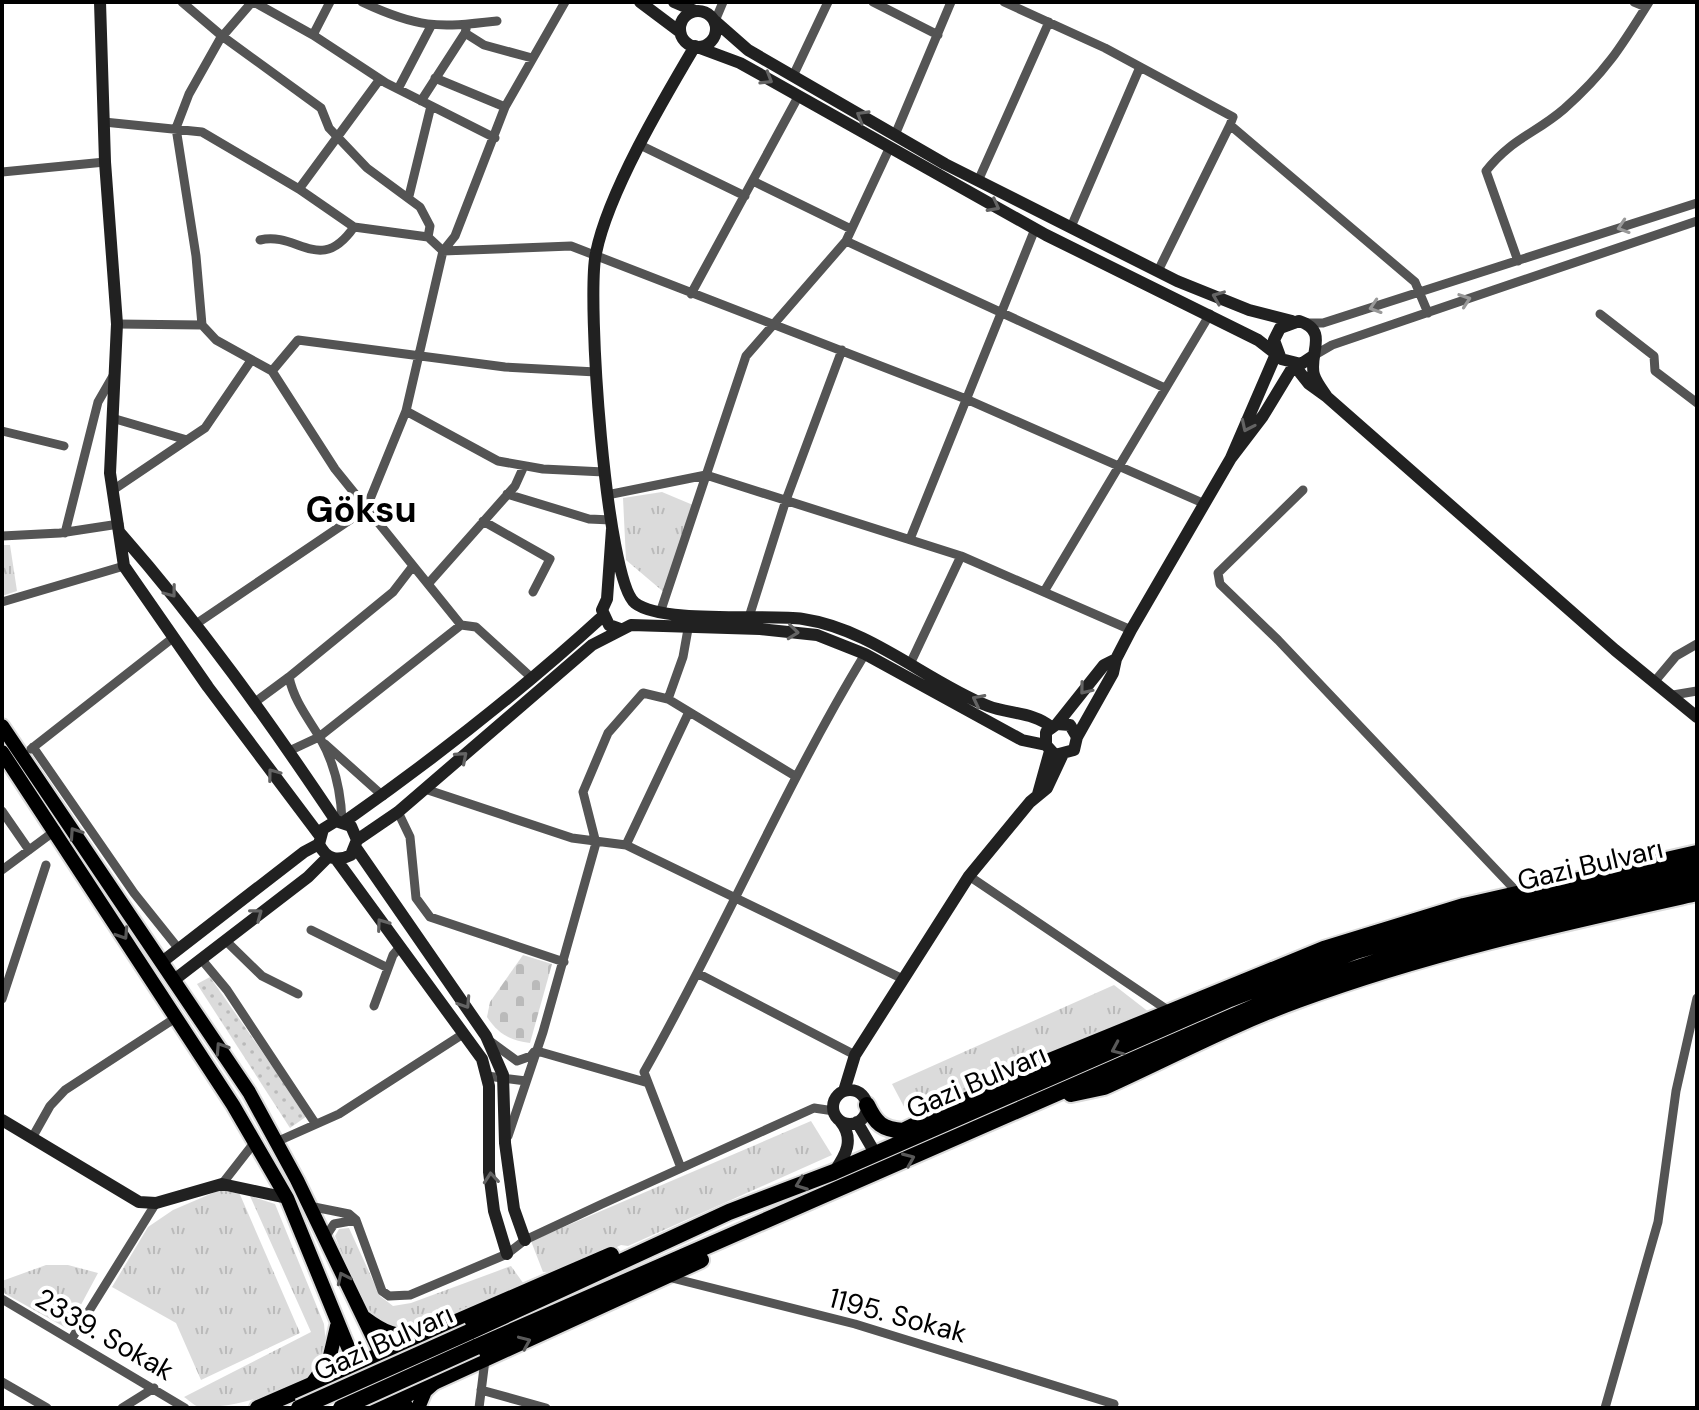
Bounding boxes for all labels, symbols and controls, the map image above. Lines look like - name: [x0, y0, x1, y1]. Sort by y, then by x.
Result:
- one-way arrow: [758, 69, 773, 85]
- one-way arrow: [856, 110, 870, 126]
- one-way arrow: [986, 197, 1000, 212]
- one-way arrow: [1616, 218, 1630, 234]
- one-way arrow: [1212, 290, 1226, 307]
- one-way arrow: [1457, 293, 1471, 309]
- one-way arrow: [1369, 297, 1383, 313]
- one-way arrow: [1241, 417, 1257, 432]
- district label: Göksu: [305, 486, 417, 533]
- one-way arrow: [162, 583, 176, 598]
- one-way arrow: [787, 623, 800, 640]
- one-way arrow: [1080, 680, 1094, 695]
- one-way arrow: [972, 694, 987, 710]
- one-way arrow: [452, 752, 467, 766]
- one-way arrow: [268, 768, 282, 783]
- one-way arrow: [70, 828, 85, 842]
- street label: Gazi Bulvarı: [1514, 830, 1667, 899]
- one-way arrow: [248, 910, 263, 924]
- one-way arrow: [378, 918, 392, 932]
- one-way arrow: [113, 925, 128, 939]
- one-way arrow: [455, 995, 470, 1009]
- street label: Gazi Bulvarı: [901, 1035, 1052, 1128]
- one-way arrow: [1111, 1039, 1125, 1055]
- one-way arrow: [216, 1043, 231, 1057]
- one-way arrow: [901, 1153, 915, 1169]
- one-way arrow: [482, 1171, 499, 1184]
- one-way arrow: [795, 1174, 809, 1191]
- one-way arrow: [337, 1271, 353, 1286]
- street label: 1195. Sokak: [825, 1279, 971, 1352]
- street label: 2339. Sokak: [29, 1280, 181, 1389]
- street label: Gazi Bulvarı: [308, 1295, 459, 1390]
- one-way arrow: [517, 1336, 531, 1352]

